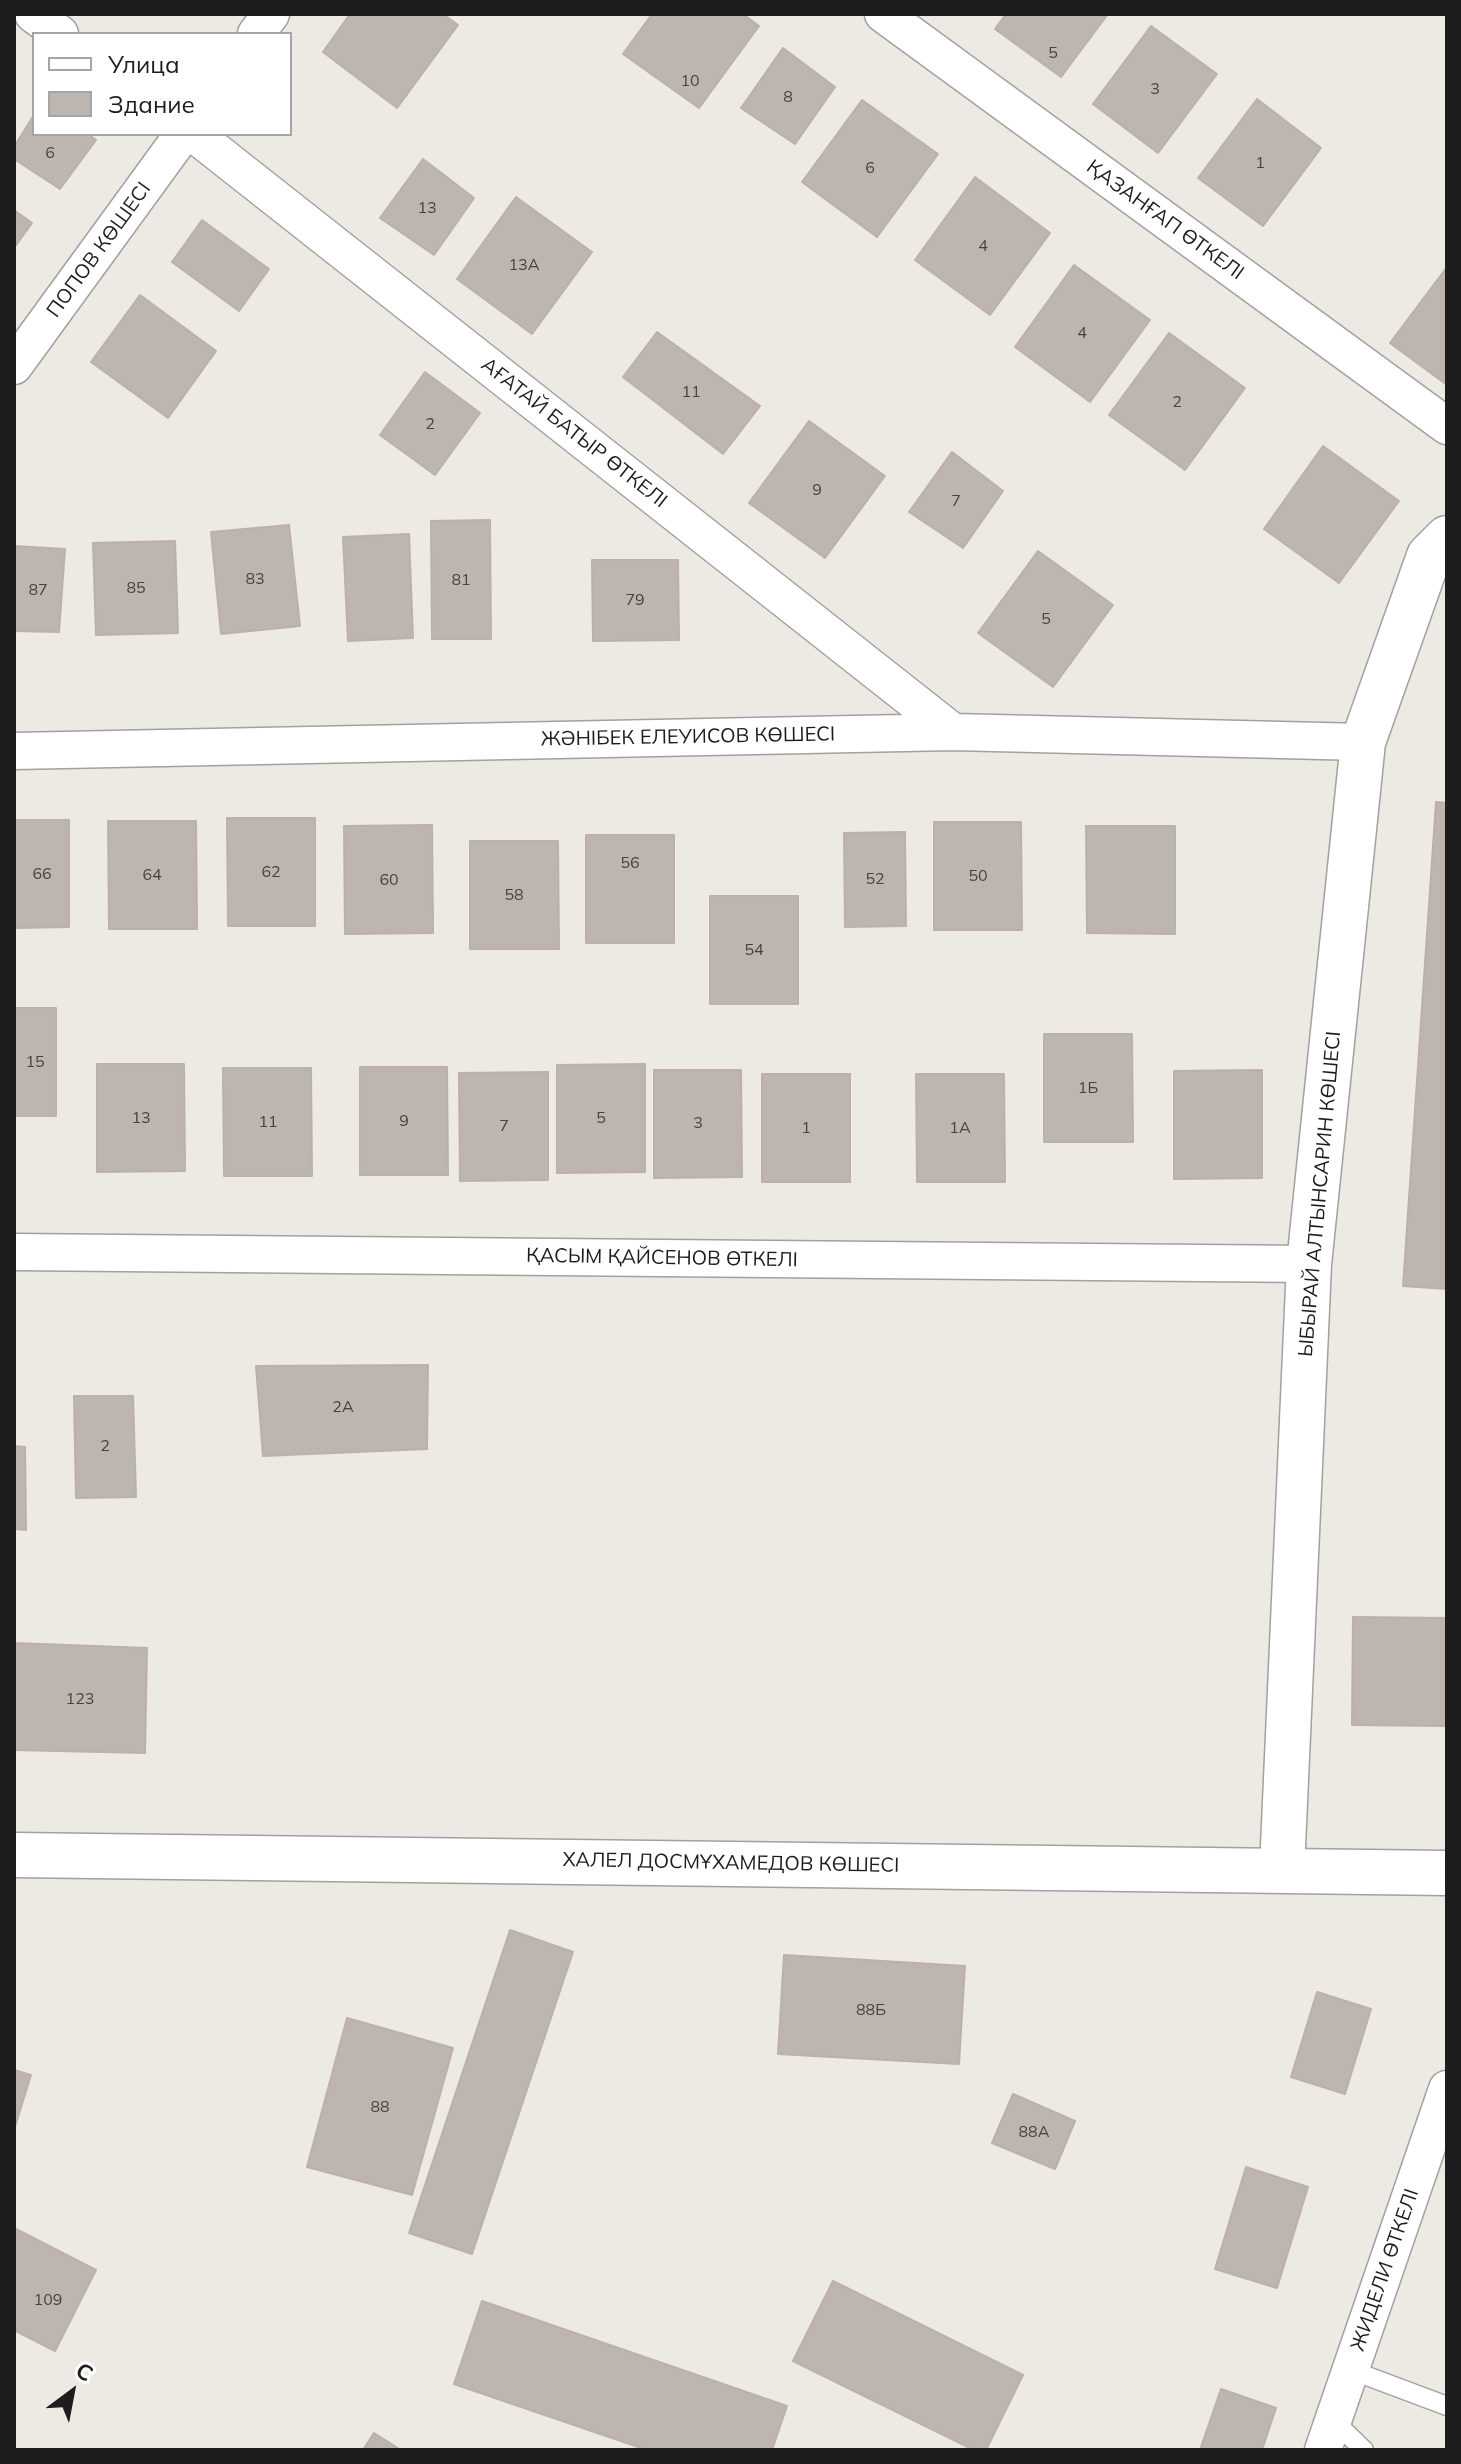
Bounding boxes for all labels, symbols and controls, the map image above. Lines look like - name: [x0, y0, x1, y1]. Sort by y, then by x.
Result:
- legend: [32, 32, 292, 136]
- house number: 5: [1048, 43, 1058, 63]
- text: Улица: [108, 49, 180, 79]
- house number: 10: [680, 71, 700, 91]
- house number: 3: [1150, 79, 1160, 99]
- house number: 8: [783, 87, 793, 107]
- text: Здание: [108, 89, 195, 119]
- house number: 6: [45, 143, 55, 163]
- house number: 1: [1255, 153, 1265, 173]
- street label: ҚАЗАНҒАП ӨТКЕЛІ: [1082, 155, 1248, 285]
- house number: 6: [865, 158, 875, 178]
- street label: ПОПОВ КӨШЕСІ: [42, 178, 156, 322]
- house number: 13: [417, 198, 437, 218]
- house number: 4: [978, 236, 988, 256]
- house number: 13А: [509, 255, 539, 275]
- house number: 4: [1077, 323, 1087, 343]
- street label: АҒАТАЙ БАТЫР ӨТКЕЛІ: [476, 353, 672, 513]
- house number: 11: [681, 382, 701, 402]
- house number: 2: [1172, 392, 1182, 412]
- house number: 2: [425, 414, 435, 434]
- house number: 9: [812, 480, 822, 500]
- house number: 7: [951, 491, 961, 511]
- house number: 83: [245, 569, 265, 589]
- house number: 81: [451, 570, 471, 590]
- house number: 85: [126, 578, 146, 598]
- house number: 87: [28, 580, 48, 600]
- house number: 79: [625, 590, 645, 610]
- house number: 5: [1041, 609, 1051, 629]
- street label: ЖӘНІБЕК ЕЛЕУИСОВ КӨШЕСІ: [541, 722, 835, 752]
- house number: 56: [620, 853, 640, 873]
- house number: 62: [261, 862, 281, 882]
- house number: 66: [32, 864, 52, 884]
- house number: 64: [142, 865, 162, 885]
- house number: 50: [968, 866, 988, 886]
- house number: 52: [865, 869, 885, 889]
- house number: 60: [379, 870, 399, 890]
- house number: 58: [504, 885, 524, 905]
- house number: 54: [744, 940, 764, 960]
- street label: ЫБЫРАЙ АЛТЫНСАРИН КӨШЕСІ: [1294, 1030, 1346, 1358]
- house number: 15: [25, 1052, 45, 1072]
- house number: 1Б: [1078, 1078, 1098, 1098]
- house number: 13: [131, 1108, 151, 1128]
- house number: 5: [596, 1108, 606, 1128]
- house number: 9: [399, 1111, 409, 1131]
- house number: 11: [258, 1112, 278, 1132]
- house number: 3: [693, 1113, 703, 1133]
- house number: 7: [499, 1116, 509, 1136]
- house number: 1: [801, 1118, 811, 1138]
- house number: 1А: [949, 1118, 971, 1138]
- street label: ҚАСЫМ ҚАЙСЕНОВ ӨТКЕЛІ: [526, 1244, 798, 1272]
- house number: 2А: [332, 1397, 354, 1417]
- house number: 2: [100, 1436, 110, 1456]
- house number: 123: [66, 1689, 94, 1709]
- street label: ХАЛЕЛ ДОСМҰХАМЕДОВ КӨШЕСІ: [563, 1848, 899, 1878]
- house number: 88Б: [856, 2000, 886, 2020]
- house number: 88: [370, 2097, 390, 2117]
- house number: 88А: [1019, 2122, 1049, 2142]
- street label: ЖИДЕЛИ ӨТКЕЛІ: [1346, 2186, 1424, 2354]
- house number: 109: [34, 2290, 62, 2310]
- north arrow: [32, 2352, 112, 2432]
- text: С: [71, 2356, 99, 2388]

